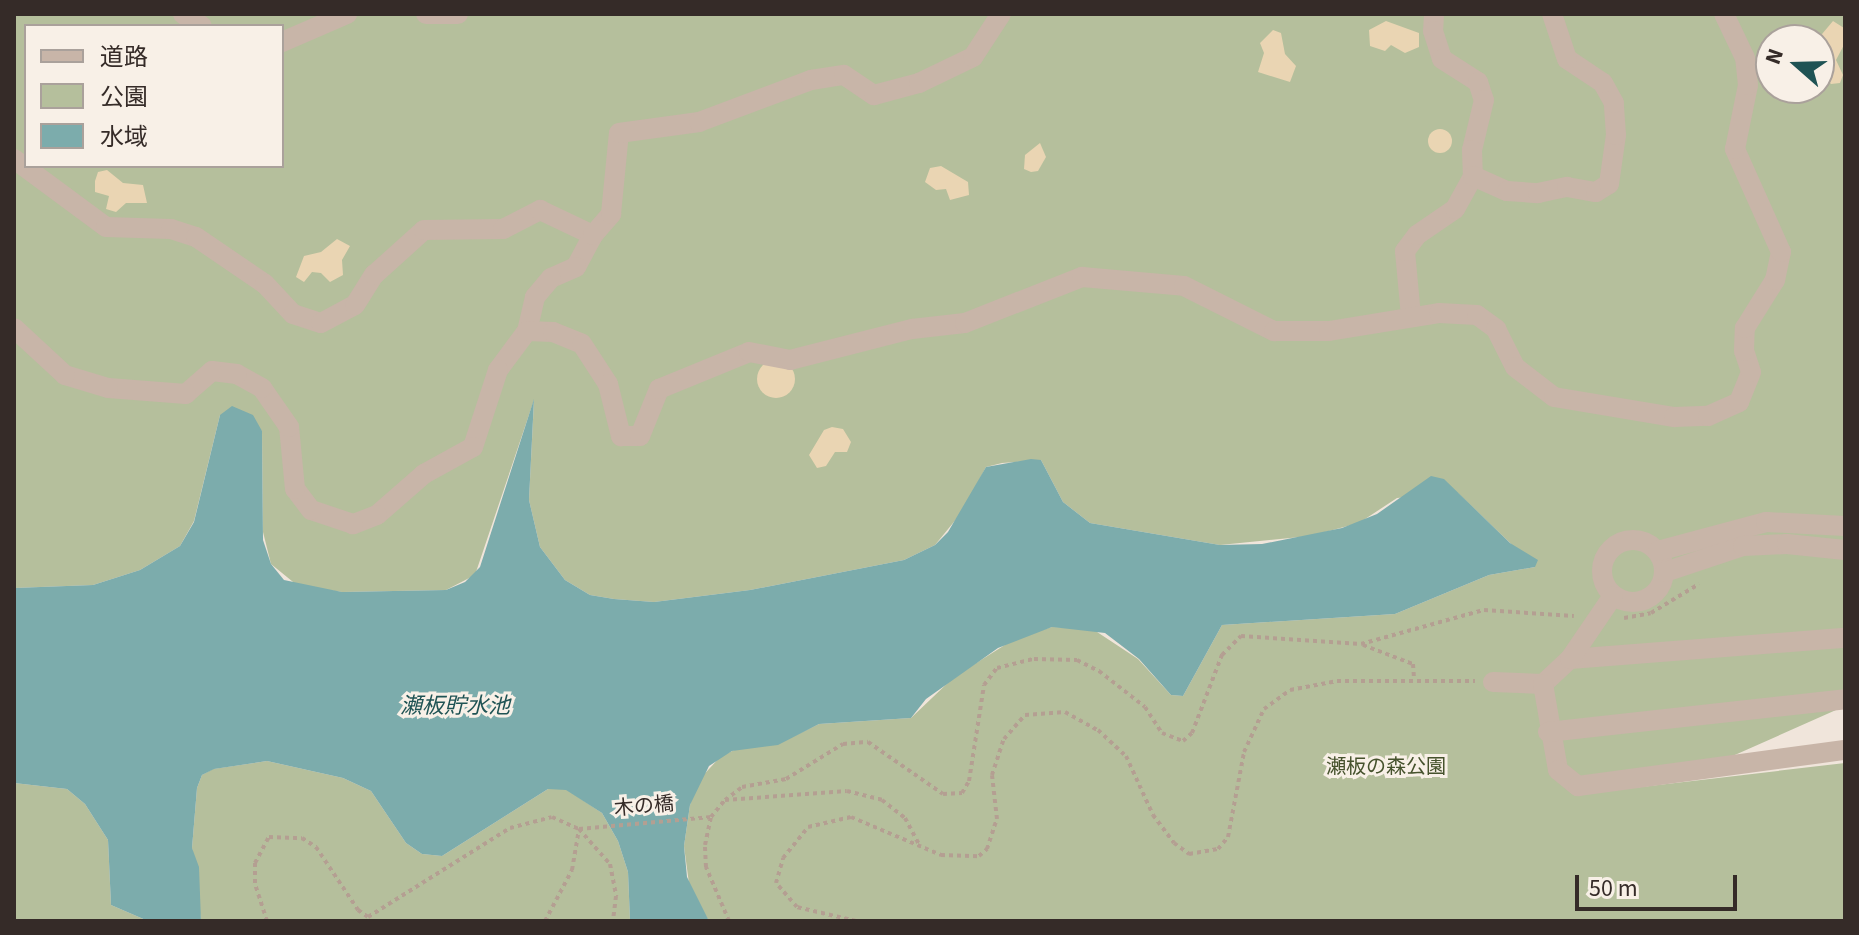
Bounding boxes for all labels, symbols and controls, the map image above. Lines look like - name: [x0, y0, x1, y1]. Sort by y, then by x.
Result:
- legend: [24, 24, 284, 168]
- north arrow: [1755, 24, 1835, 104]
- text: 道路: [100, 40, 148, 75]
- text: N: [1757, 44, 1792, 69]
- text: 公園: [100, 80, 148, 115]
- text: 水域: [100, 120, 148, 155]
- water label: 瀬板貯水池: [400, 694, 510, 720]
- park label: 瀬板の森公園: [1326, 755, 1446, 779]
- street label: 木の橋: [613, 792, 675, 822]
- scale bar: [1579, 859, 1741, 909]
- text: 50 m: [1589, 871, 1638, 906]

